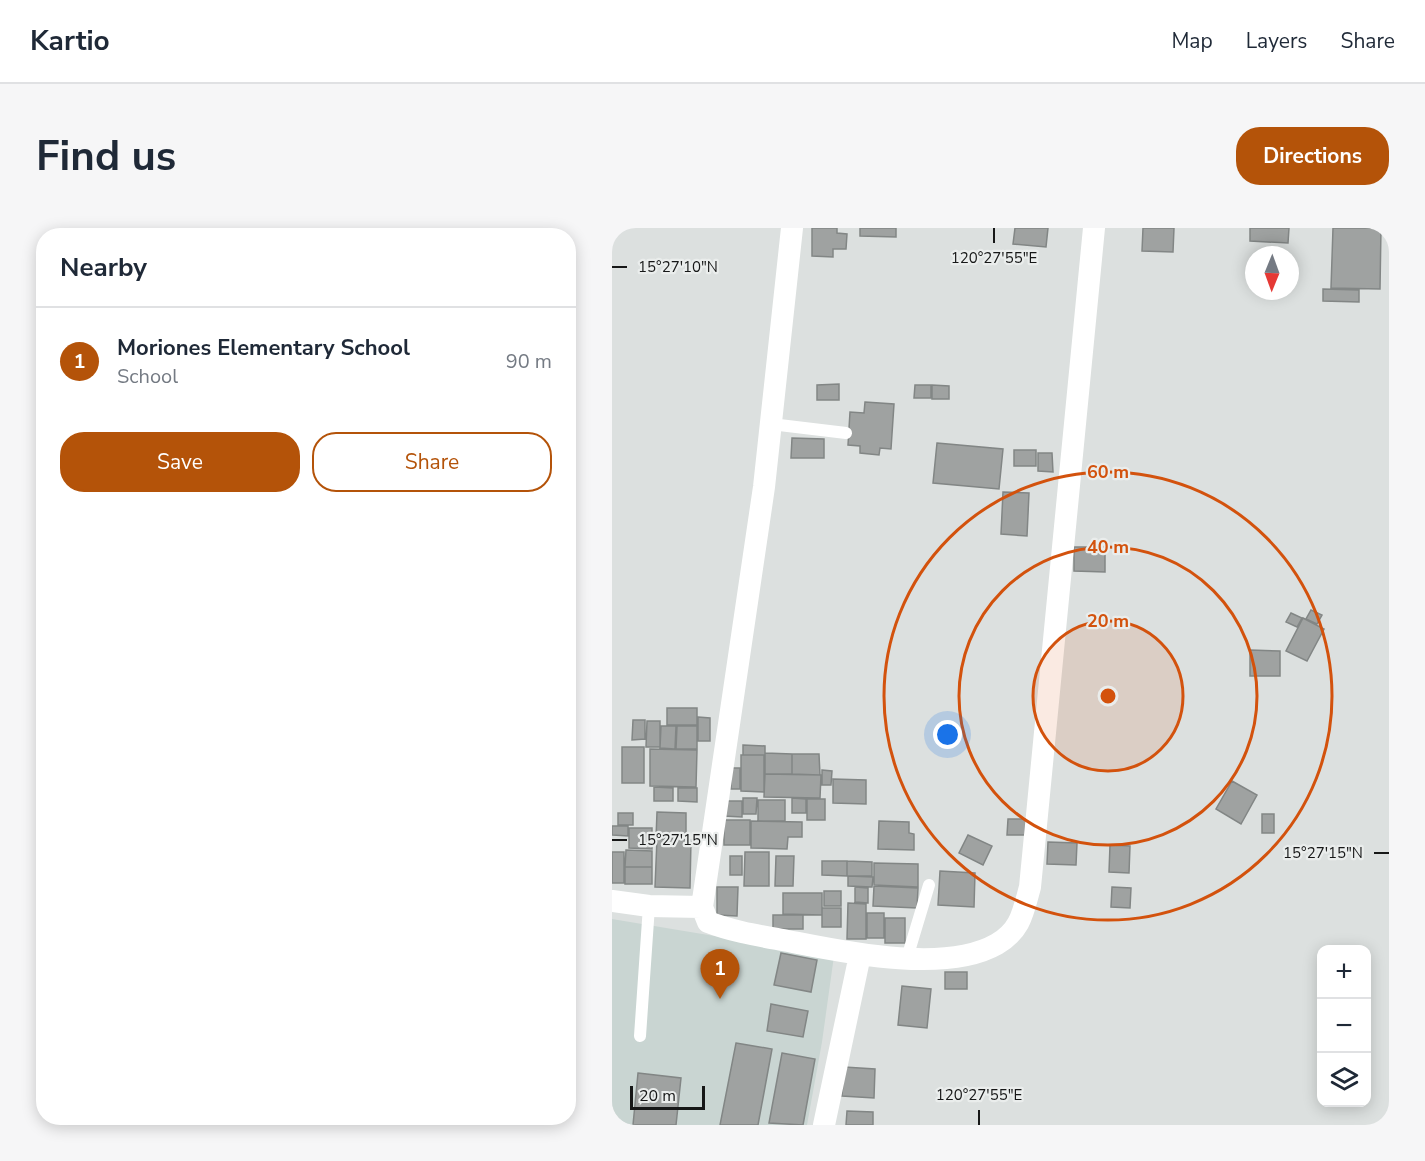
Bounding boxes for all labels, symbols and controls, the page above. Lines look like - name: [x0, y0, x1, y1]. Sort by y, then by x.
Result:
- text: Kartio: [30, 22, 110, 60]
- text: Map: [1171, 27, 1213, 55]
- text: Layers: [1246, 27, 1307, 55]
- text: Share: [1340, 27, 1395, 55]
- button: Directions: [1236, 127, 1389, 185]
- text: Find us: [36, 128, 176, 185]
- north arrow: [1245, 246, 1299, 300]
- text: 120°27'55"E: [951, 248, 1037, 268]
- text: Nearby: [60, 250, 147, 285]
- text: 15°27'10"N: [638, 257, 718, 277]
- text: Moriones Elementary School: [117, 333, 410, 363]
- text: 1: [74, 348, 86, 375]
- text: 90 m: [506, 348, 552, 375]
- text: School: [117, 363, 178, 390]
- button: Save: [60, 432, 300, 492]
- button: Share: [312, 432, 552, 492]
- text: 60 m: [1087, 460, 1129, 484]
- text: 40 m: [1087, 535, 1129, 559]
- text: 20 m: [1087, 609, 1129, 633]
- centre of rings: [1098, 686, 1118, 706]
- your location: [933, 720, 962, 749]
- text: 15°27'15"N: [638, 830, 718, 850]
- text: 15°27'15"N: [1283, 843, 1363, 863]
- map controls: [1317, 945, 1371, 1107]
- button: +: [1317, 945, 1371, 999]
- pin: 1: [700, 950, 740, 999]
- button: −: [1317, 999, 1371, 1053]
- button: layers: [1317, 1053, 1371, 1107]
- scale bar: [630, 1083, 705, 1110]
- text: 20 m: [639, 1085, 676, 1107]
- text: 120°27'55"E: [936, 1085, 1022, 1105]

